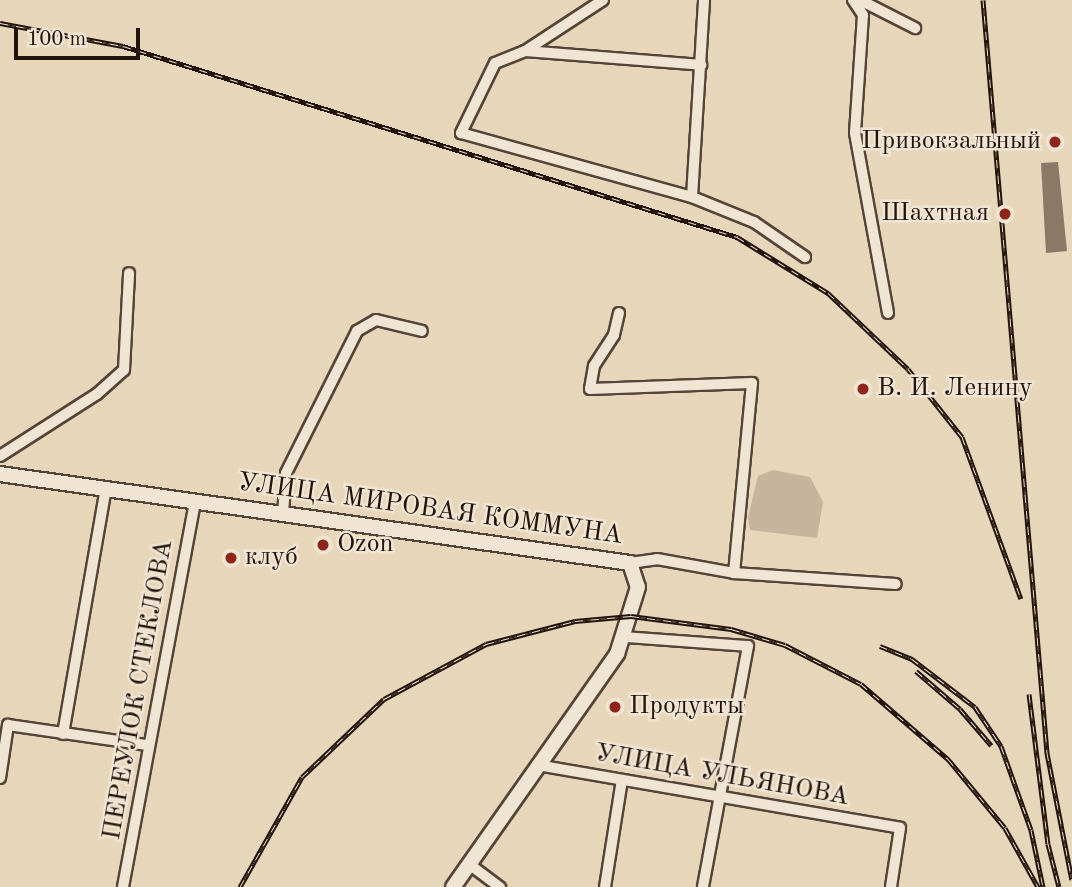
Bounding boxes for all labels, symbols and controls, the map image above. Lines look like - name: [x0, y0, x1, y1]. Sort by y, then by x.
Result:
- scale bar: [18, 14, 144, 58]
- text: 100 m: [27, 29, 86, 50]
- place label: Привокзальный: [861, 126, 1041, 158]
- marker: Привокзальный: [1047, 134, 1063, 150]
- place label: Шахтная: [881, 198, 989, 230]
- marker: Шахтная: [995, 204, 1015, 224]
- place label: В. И. Ленину: [877, 373, 1033, 405]
- marker: В. И. Ленину: [855, 381, 871, 397]
- street label: УЛИЦА МИРОВАЯ КОММУНА: [236, 468, 624, 552]
- place label: Ozon: [337, 529, 394, 561]
- street label: ПЕРЕУЛОК СТЕКЛОВА: [97, 537, 181, 843]
- marker: Ozon: [315, 537, 331, 553]
- place label: клуб: [245, 542, 298, 574]
- marker: клуб: [223, 550, 239, 566]
- place label: Продукты: [629, 691, 744, 723]
- marker: Продукты: [607, 699, 623, 715]
- street label: УЛИЦА УЛЬЯНОВА: [593, 738, 851, 814]

